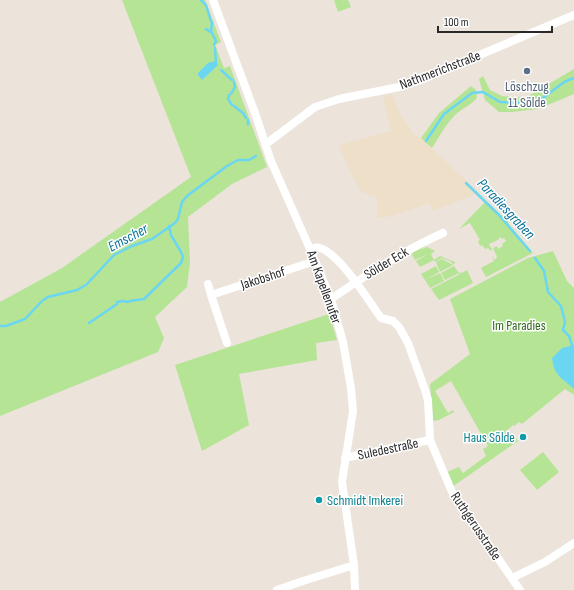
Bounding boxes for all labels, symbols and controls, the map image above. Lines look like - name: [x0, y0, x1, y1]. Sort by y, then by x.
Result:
- scale bar: [438, 8, 552, 34]
- text: 100 m: [444, 15, 469, 30]
- street label: Nathmerichstraße: [397, 47, 483, 93]
- marker: Löschzug 11 Sölde: [522, 66, 532, 76]
- place label: Löschzug 11 Sölde: [505, 78, 549, 111]
- water label: Paradiesgraben: [473, 174, 539, 244]
- water label: Emscher: [105, 219, 152, 256]
- street label: Sölder Eck: [361, 243, 412, 283]
- street label: Am Kapellenufer: [303, 247, 345, 326]
- street label: Jakobshof: [238, 263, 288, 293]
- park label: Im Paradies: [492, 317, 546, 334]
- place label: Haus Sölde: [464, 429, 515, 446]
- marker: Haus Sölde: [518, 432, 528, 442]
- street label: Suledestraße: [356, 434, 420, 464]
- street label: Ruthgerusstraße: [447, 489, 505, 563]
- place label: Schmidt Imkerei: [327, 492, 403, 509]
- marker: Schmidt Imkerei: [314, 495, 324, 505]

